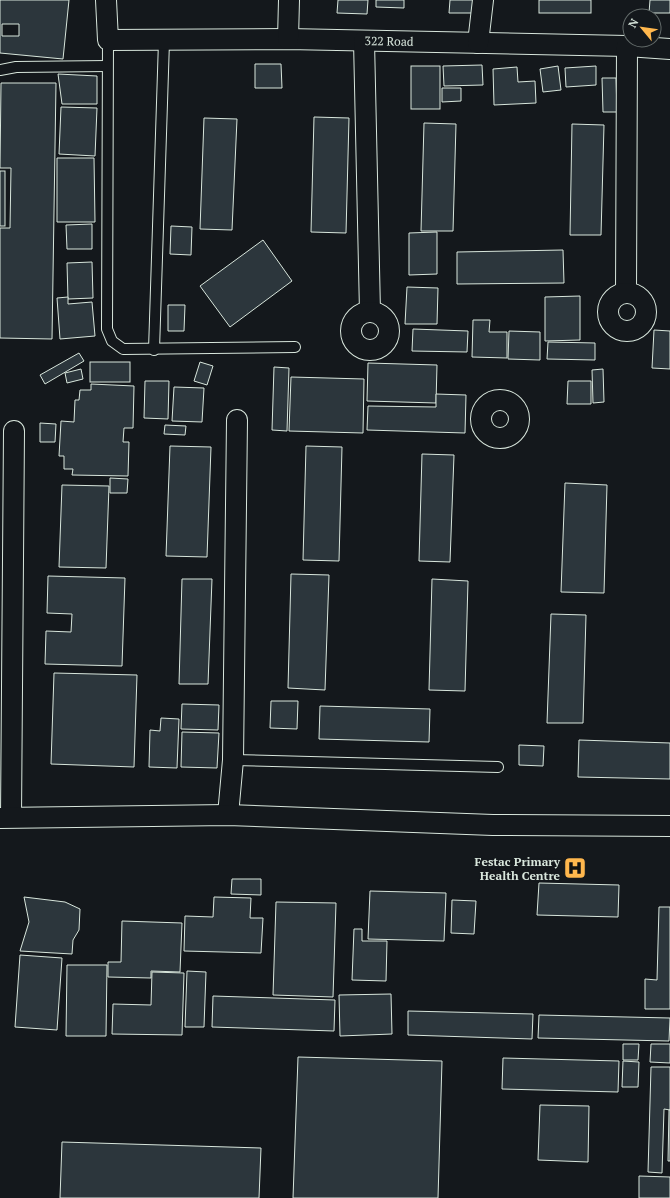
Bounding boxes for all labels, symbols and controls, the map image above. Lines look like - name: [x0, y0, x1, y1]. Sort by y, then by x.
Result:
- north arrow: [622, 8, 662, 48]
- text: N: [625, 16, 642, 30]
- street label: 322 Road: [364, 33, 414, 49]
- place label: Festac Primary Health Centre: [475, 854, 561, 883]
- hospital icon: Festac Primary Health Centre: [562, 855, 588, 881]

